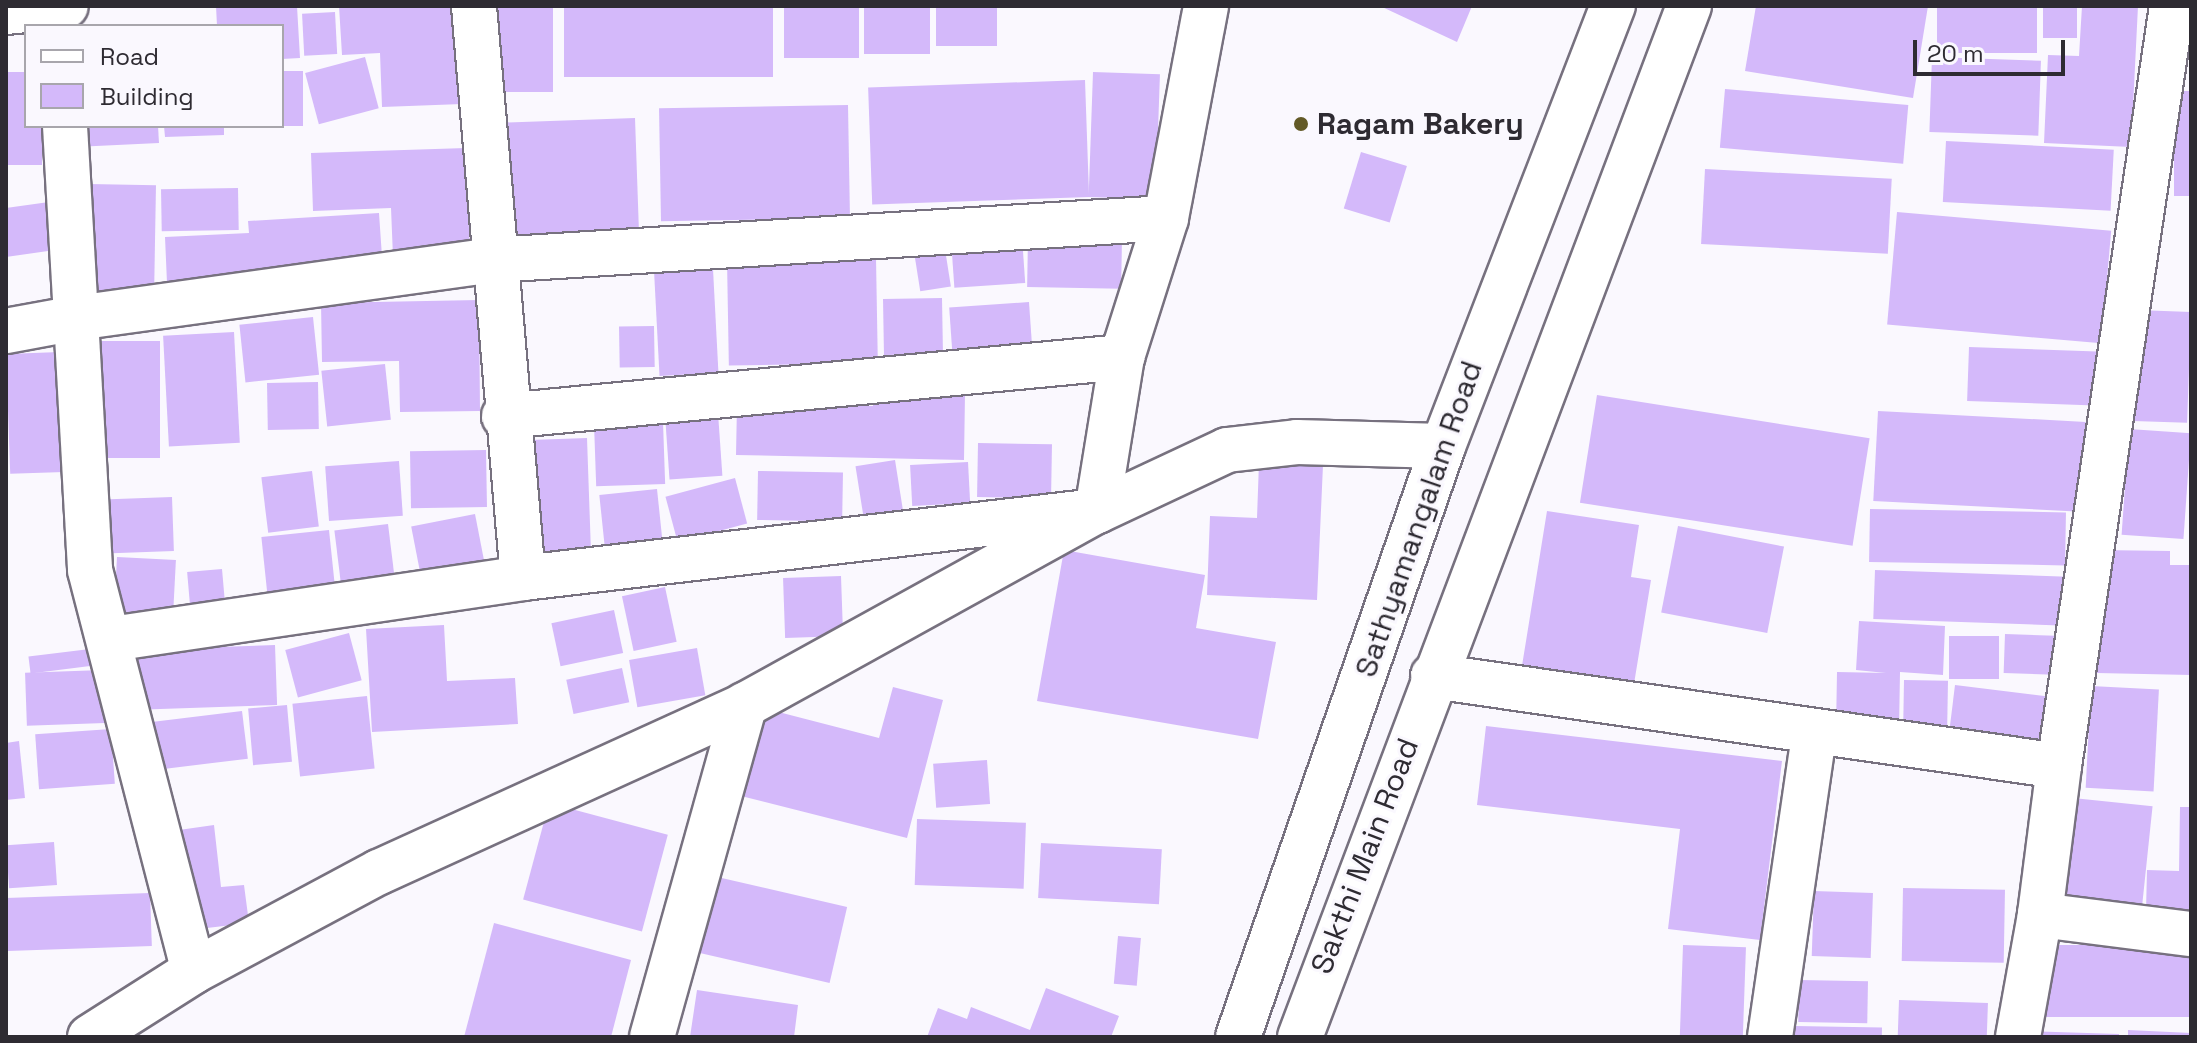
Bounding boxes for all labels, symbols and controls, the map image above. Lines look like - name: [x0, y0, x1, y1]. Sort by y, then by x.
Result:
- legend: [24, 24, 284, 128]
- scale bar: [1917, 24, 2069, 74]
- text: 20 m: [1927, 38, 1984, 69]
- text: Road: [100, 41, 159, 72]
- text: Building: [100, 81, 194, 112]
- place label: Ragam Bakery: [1317, 106, 1524, 142]
- marker: Ragam Bakery: [1292, 115, 1310, 133]
- street label: Sathyamangalam Road: [1348, 356, 1490, 682]
- street label: Sakthi Main Road: [1304, 733, 1426, 979]

